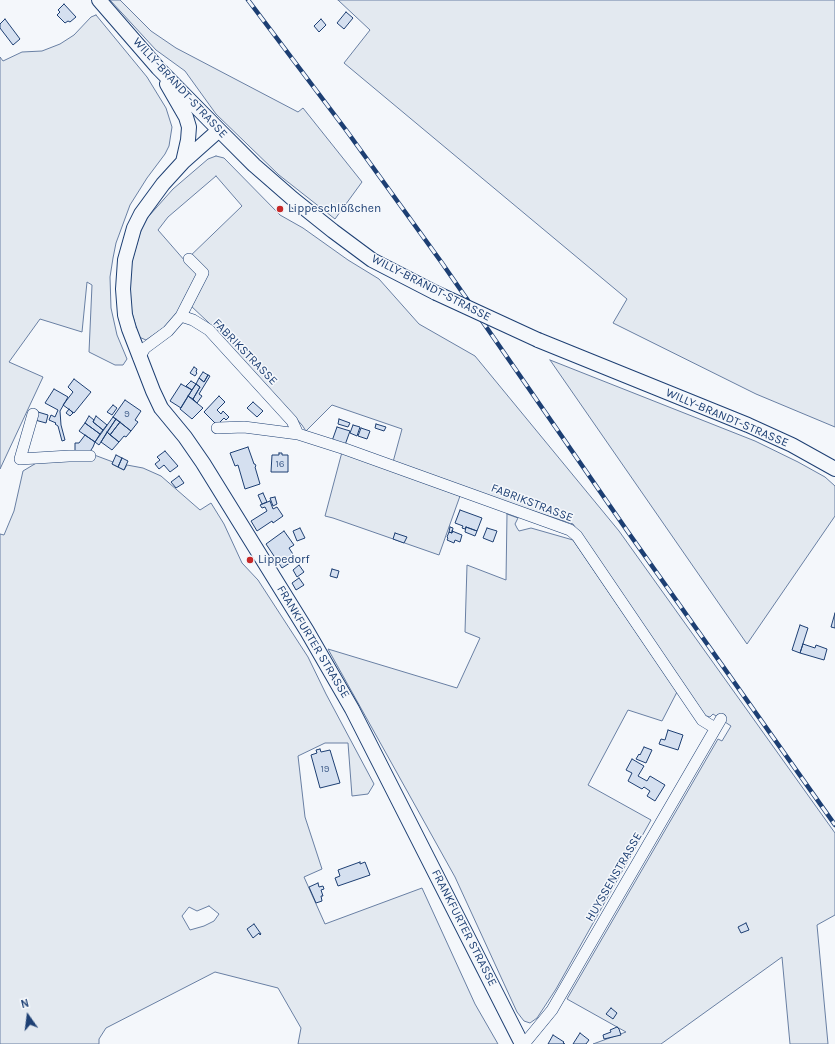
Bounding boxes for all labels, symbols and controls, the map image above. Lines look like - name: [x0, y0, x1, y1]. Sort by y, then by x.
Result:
- street label: WILLY-BRANDT-STRASSE: [130, 35, 230, 141]
- place label: Lippeschlößchen: [288, 202, 381, 216]
- marker: Lippeschlößchen: [275, 204, 285, 214]
- street label: WILLY-BRANDT-STRASSE: [369, 252, 493, 324]
- street label: FABRIKSTRASSE: [210, 316, 280, 388]
- street label: WILLY-BRANDT-STRASSE: [663, 386, 791, 450]
- house number: 9: [124, 408, 130, 420]
- house number: 16: [275, 458, 285, 470]
- street label: FABRIKSTRASSE: [489, 481, 575, 525]
- place label: Lippedorf: [258, 553, 309, 567]
- marker: Lippedorf: [245, 555, 255, 565]
- street label: FRANKFURTER STRASSE: [274, 583, 352, 701]
- house number: 19: [320, 763, 330, 775]
- street label: HUYSSENSTRASSE: [583, 830, 645, 924]
- street label: FRANKFURTER STRASSE: [428, 867, 500, 989]
- north arrow: [8, 996, 48, 1036]
- text: N: [20, 997, 30, 1011]

